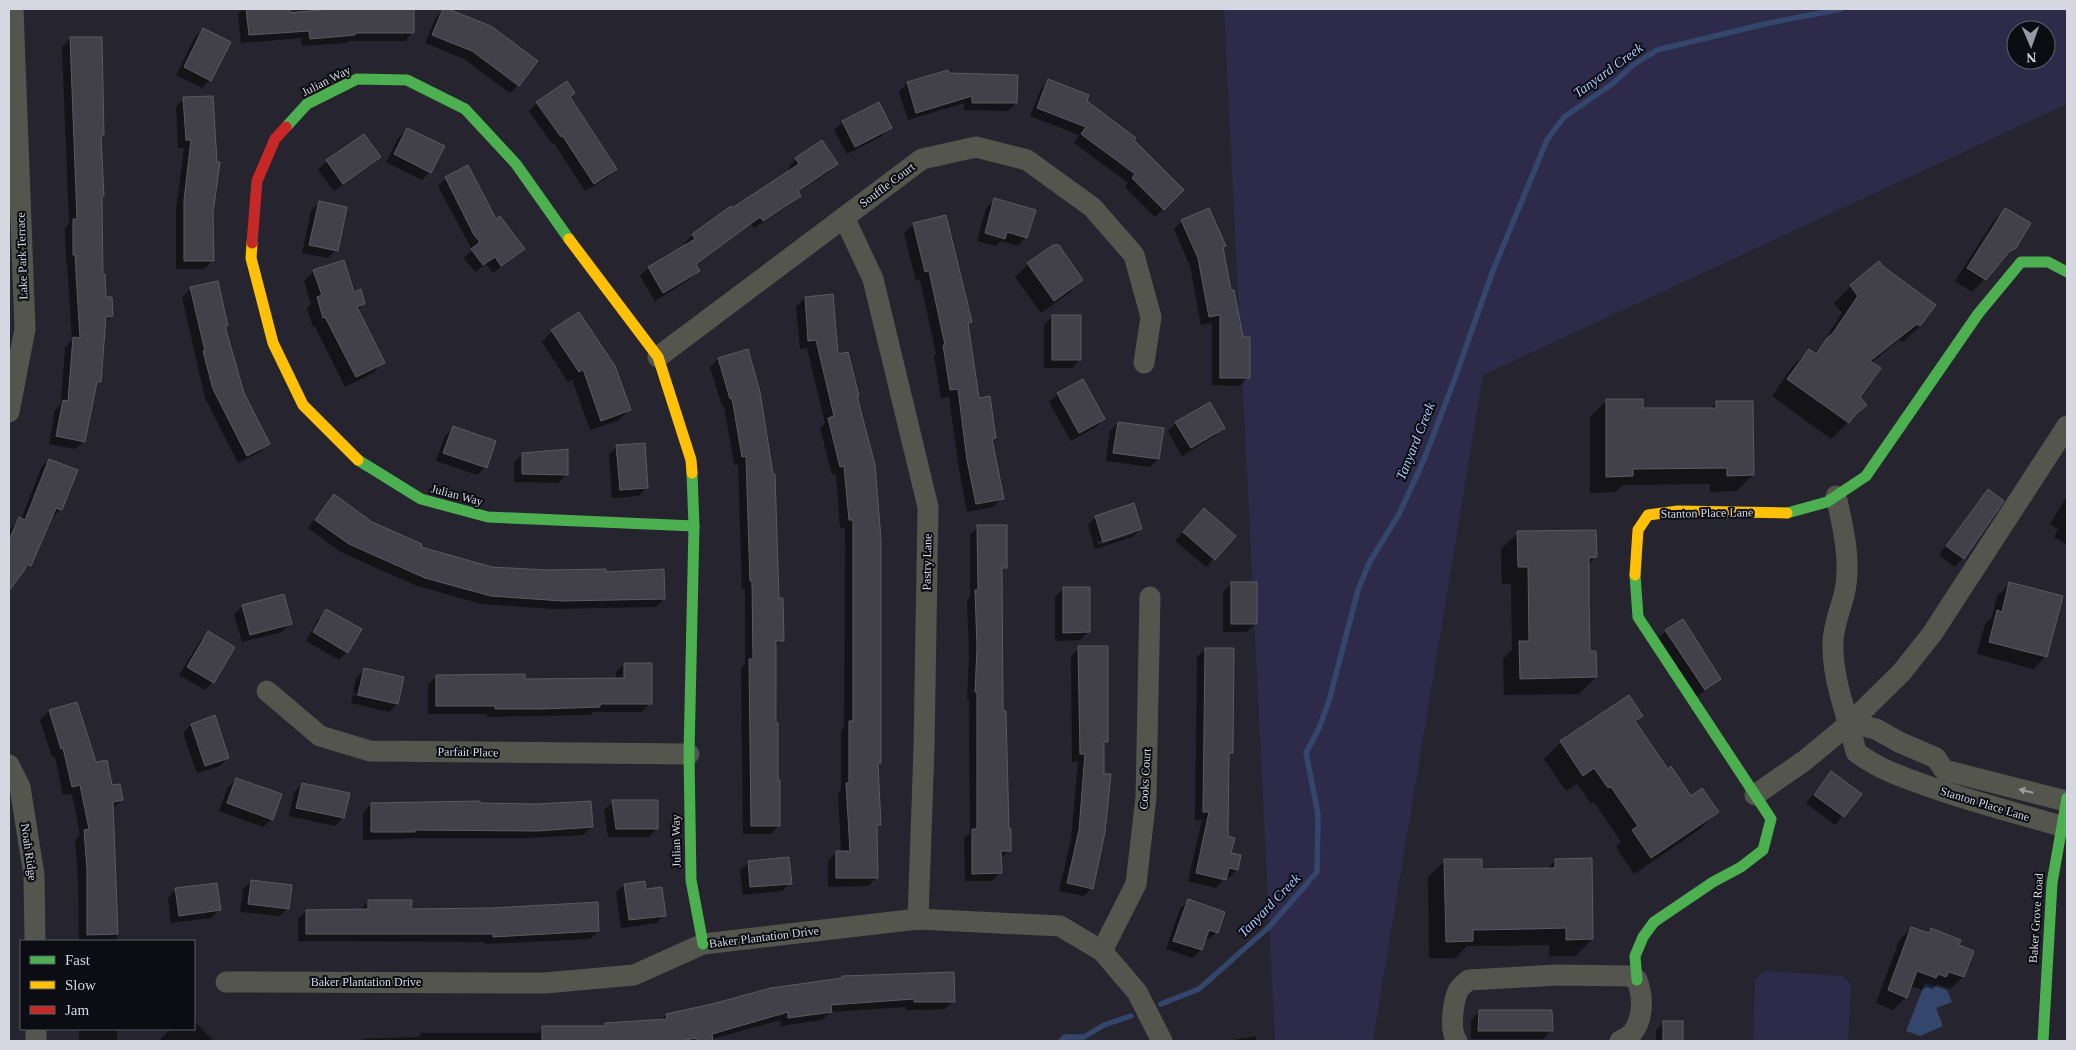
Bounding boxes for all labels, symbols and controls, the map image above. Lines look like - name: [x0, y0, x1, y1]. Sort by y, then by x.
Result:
- north arrow: [2006, 20, 2056, 70]
- water label: Tanyard Creek: [1571, 40, 1647, 101]
- text: N: [2026, 50, 2037, 65]
- street label: Julian Way: [299, 63, 353, 99]
- street label: Souffle Court: [857, 159, 918, 210]
- street label: Lake Park Terrace: [13, 212, 31, 300]
- water label: Tanyard Creek: [1393, 400, 1438, 482]
- street label: Julian Way: [430, 481, 484, 509]
- street label: Stanton Place Lane: [1661, 505, 1753, 521]
- street label: Pastry Lane: [920, 533, 934, 591]
- street label: Parfait Place: [437, 744, 499, 760]
- street label: Cooks Court: [1136, 748, 1154, 810]
- street label: Stanton Place Lane: [1939, 784, 2031, 824]
- one-way arrow: [2018, 786, 2033, 794]
- street label: Julian Way: [669, 814, 683, 868]
- street label: Noah Ridge: [18, 822, 40, 882]
- water label: Tanyard Creek: [1235, 870, 1304, 940]
- street label: Baker Grove Road: [2026, 873, 2046, 963]
- street label: Baker Plantation Drive: [708, 923, 820, 951]
- legend: [20, 940, 195, 1030]
- text: Fast: [65, 952, 91, 968]
- street label: Baker Plantation Drive: [311, 975, 421, 989]
- text: Slow: [65, 977, 96, 993]
- text: Jam: [65, 1002, 89, 1018]

